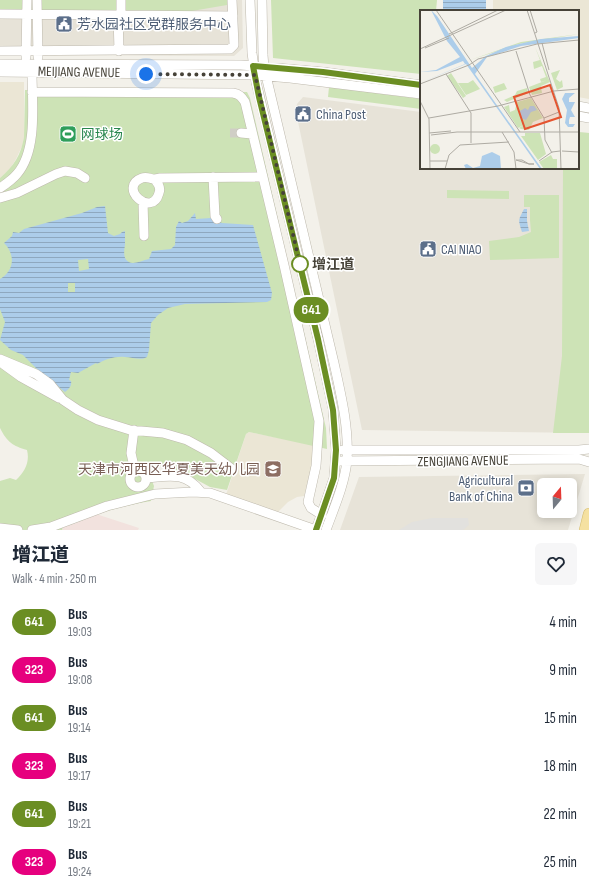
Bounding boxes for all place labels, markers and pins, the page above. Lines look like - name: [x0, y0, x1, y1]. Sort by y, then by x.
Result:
- public building icon: 芳水园社区党群服务中心: [54, 14, 74, 34]
- place label: 芳水园社区党群服务中心: [77, 16, 231, 33]
- public building icon: China Post: [293, 104, 313, 124]
- place label: China Post: [316, 106, 366, 123]
- sports icon: 网球场: [58, 124, 78, 144]
- place label: 网球场: [81, 126, 123, 143]
- public building icon: CAI NIAO: [418, 239, 438, 259]
- place label: CAI NIAO: [441, 241, 482, 258]
- marker: 增江道: [291, 255, 309, 273]
- place label: 增江道: [312, 256, 354, 273]
- school or university icon: 天津市河西区华夏美天幼儿园: [263, 459, 283, 479]
- place label: 天津市河西区华夏美天幼儿园: [78, 461, 260, 478]
- place label: Agricultural Bank of China: [449, 472, 513, 505]
- bank icon: Agricultural Bank of China: [516, 478, 536, 498]

